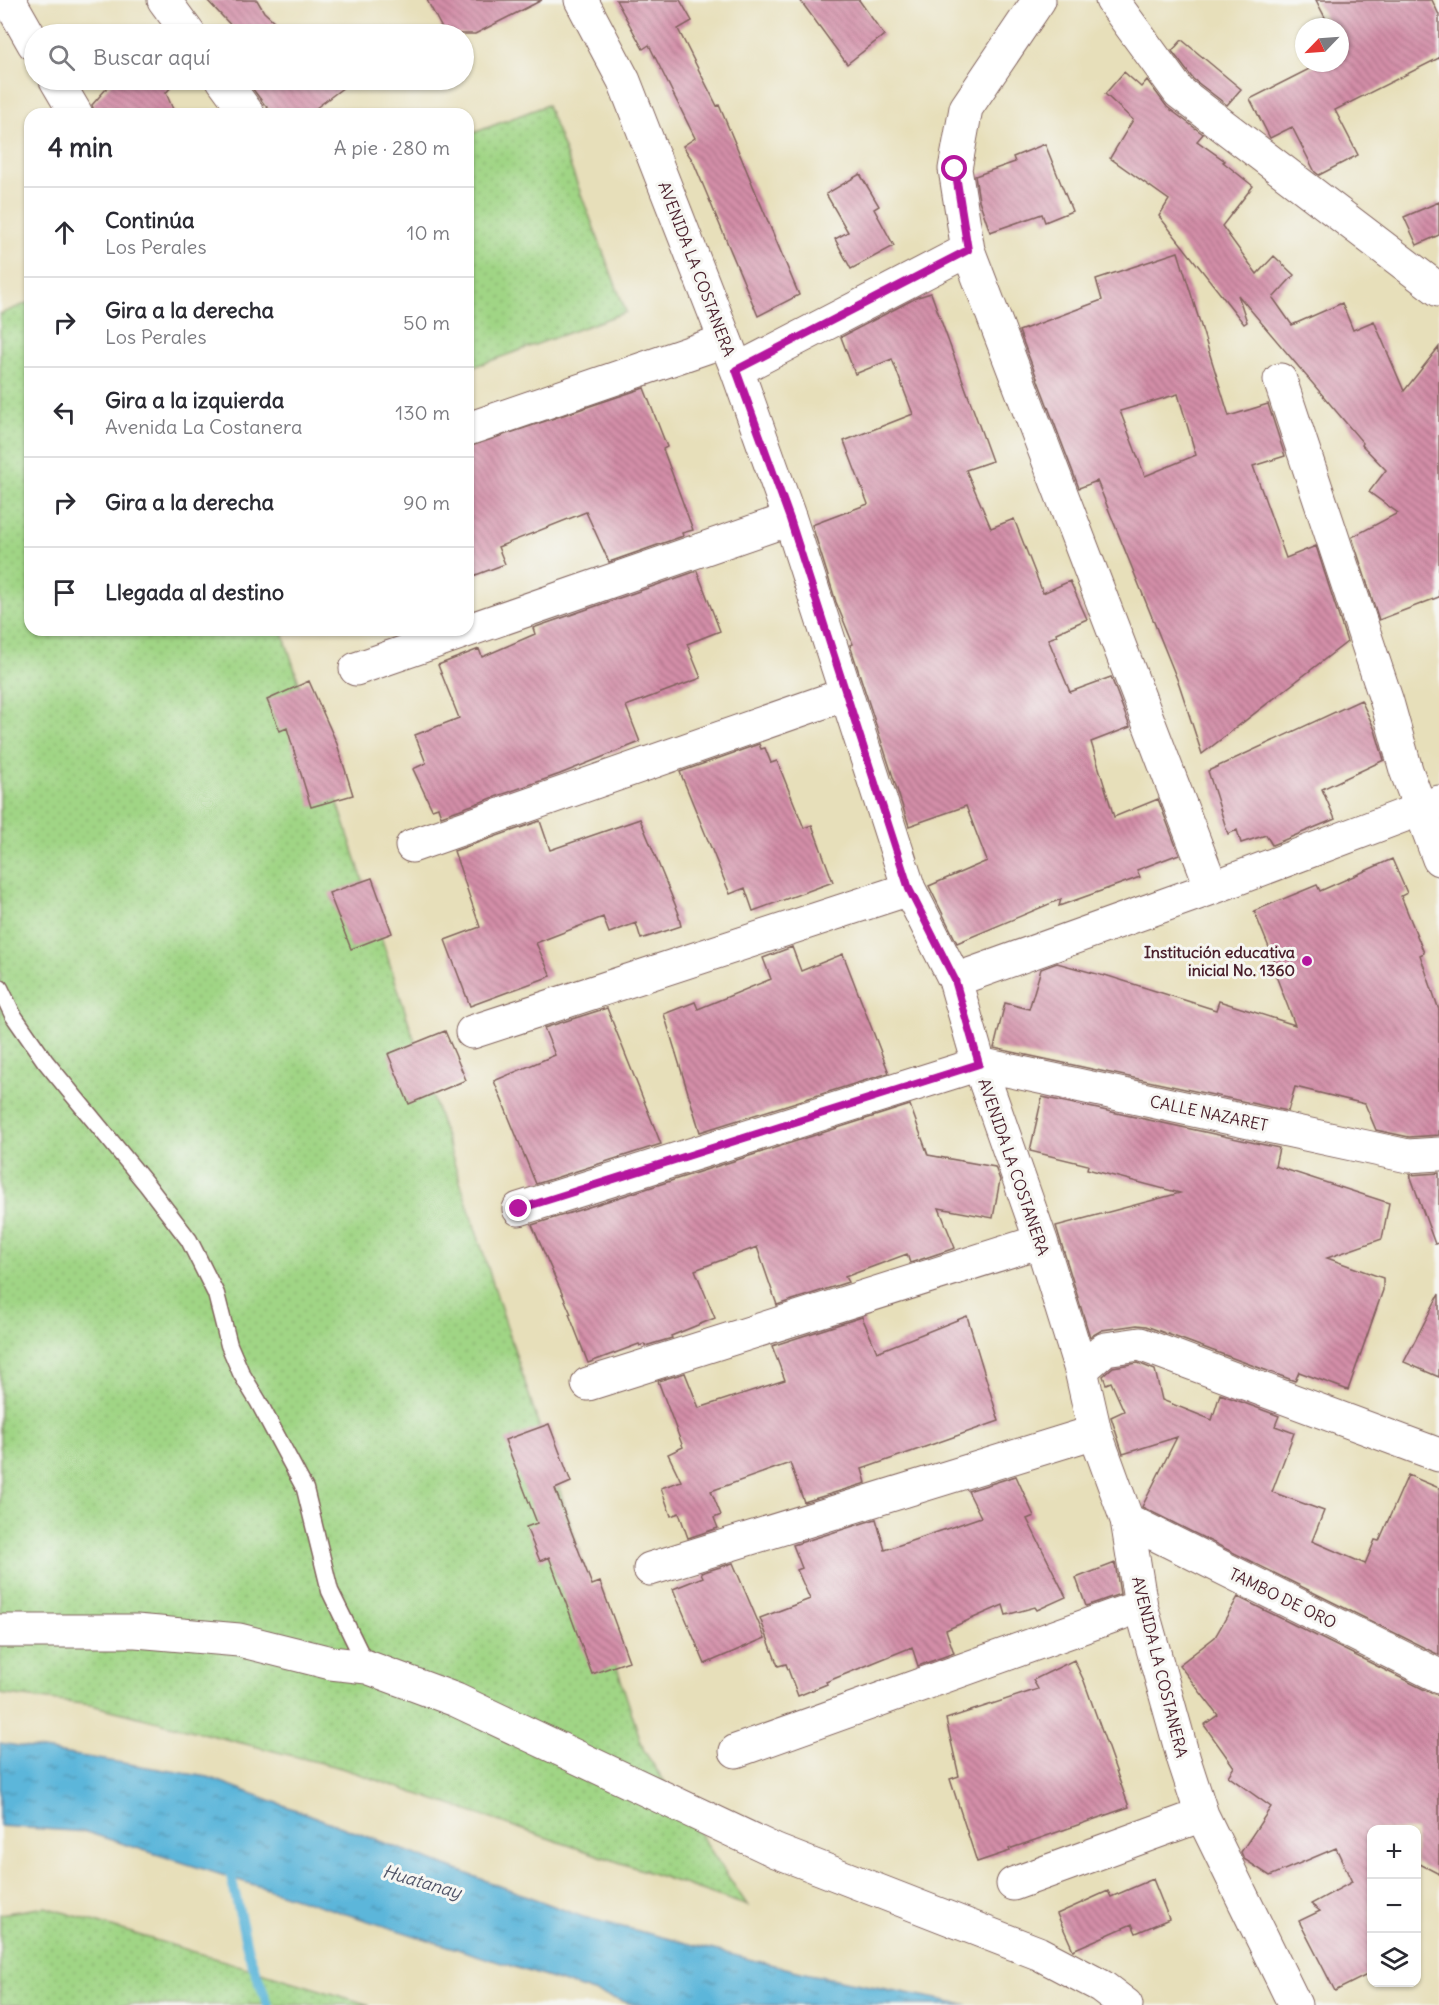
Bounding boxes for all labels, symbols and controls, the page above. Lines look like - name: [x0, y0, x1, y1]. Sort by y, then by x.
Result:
- north arrow: [1295, 18, 1349, 72]
- search box: [24, 24, 474, 90]
- icon: search: [45, 41, 78, 74]
- text: Buscar aquí: [93, 43, 210, 71]
- text: 4 min: [48, 131, 113, 164]
- text: A pie · 280 m: [334, 135, 450, 160]
- route start: [941, 155, 967, 181]
- street label: AVENIDA LA COSTANERA: [654, 179, 740, 359]
- text: Continúa: [105, 206, 194, 234]
- icon: ahead: [48, 216, 81, 249]
- text: 10 m: [407, 220, 450, 245]
- text: Los Perales: [105, 234, 207, 259]
- text: Gira a la derecha: [105, 296, 274, 324]
- icon: right: [48, 306, 81, 339]
- text: 50 m: [403, 310, 450, 335]
- text: Los Perales: [105, 324, 207, 349]
- text: Gira a la izquierda: [105, 386, 284, 414]
- icon: left: [48, 396, 81, 429]
- text: 130 m: [395, 400, 450, 425]
- text: Avenida La Costanera: [105, 414, 302, 439]
- icon: right: [48, 486, 81, 519]
- text: Gira a la derecha: [105, 488, 274, 516]
- text: 90 m: [403, 490, 450, 515]
- icon: arrive: [48, 576, 81, 609]
- text: Llegada al destino: [105, 578, 284, 606]
- place label: Institución educativa inicial No. 1360: [1144, 942, 1295, 980]
- marker: Institución educativa inicial No. 1360: [1300, 954, 1314, 968]
- street label: AVENIDA LA COSTANERA: [974, 1076, 1054, 1258]
- street label: CALLE NAZARET: [1148, 1091, 1270, 1135]
- route end: [505, 1195, 531, 1221]
- street label: TAMBO DE ORO: [1226, 1563, 1340, 1633]
- street label: AVENIDA LA COSTANERA: [1128, 1574, 1192, 1760]
- map controls: [1367, 1825, 1421, 1987]
- button: +: [1367, 1825, 1421, 1879]
- water label: Huatanay: [380, 1859, 466, 1904]
- button: −: [1367, 1879, 1421, 1933]
- button: layers: [1367, 1933, 1421, 1987]

